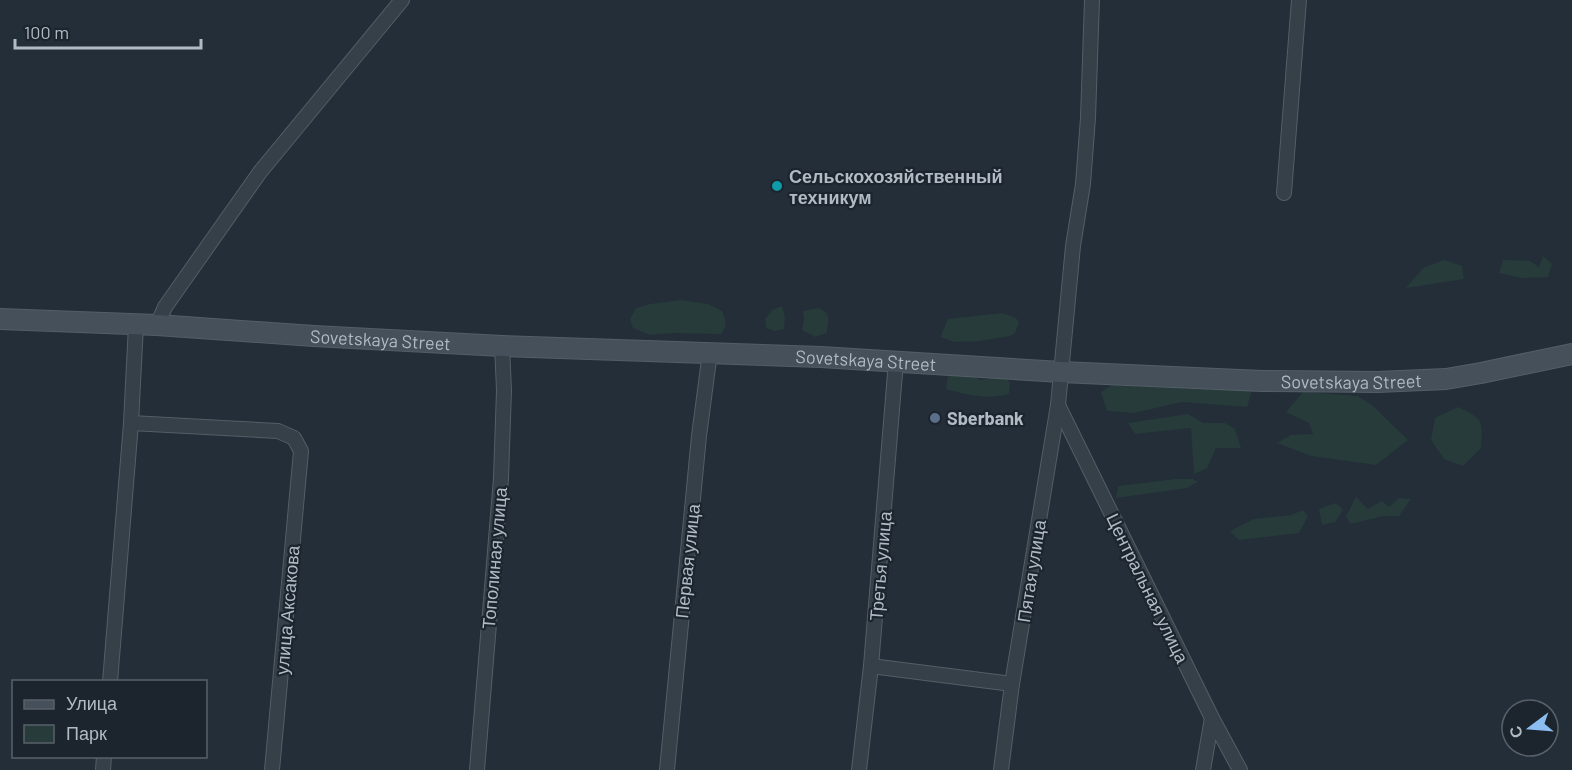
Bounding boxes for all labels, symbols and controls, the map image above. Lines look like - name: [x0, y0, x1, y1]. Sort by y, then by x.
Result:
- scale bar: [15, 12, 201, 50]
- text: 100 m: [24, 21, 69, 43]
- place label: Сельскохозяйственный техникум: [789, 165, 1003, 208]
- marker: Сельскохозяйственный техникум: [770, 179, 784, 193]
- street label: Sovetskaya Street: [309, 325, 451, 354]
- street label: Sovetskaya Street: [795, 345, 937, 375]
- street label: Sovetskaya Street: [1281, 369, 1422, 393]
- place label: Sberbank: [947, 407, 1024, 429]
- marker: Sberbank: [928, 411, 942, 425]
- street label: Тополиная улица: [477, 485, 511, 630]
- street label: Первая улица: [670, 502, 704, 619]
- street label: Третья улица: [864, 509, 896, 622]
- street label: Центральная улица: [1102, 509, 1194, 667]
- street label: Пятая улица: [1012, 517, 1050, 624]
- street label: улица Аксакова: [270, 543, 304, 676]
- legend: [12, 680, 207, 758]
- text: Улица: [66, 692, 118, 714]
- north arrow: [1500, 698, 1560, 758]
- text: Парк: [66, 722, 107, 744]
- text: С: [1504, 724, 1526, 740]

